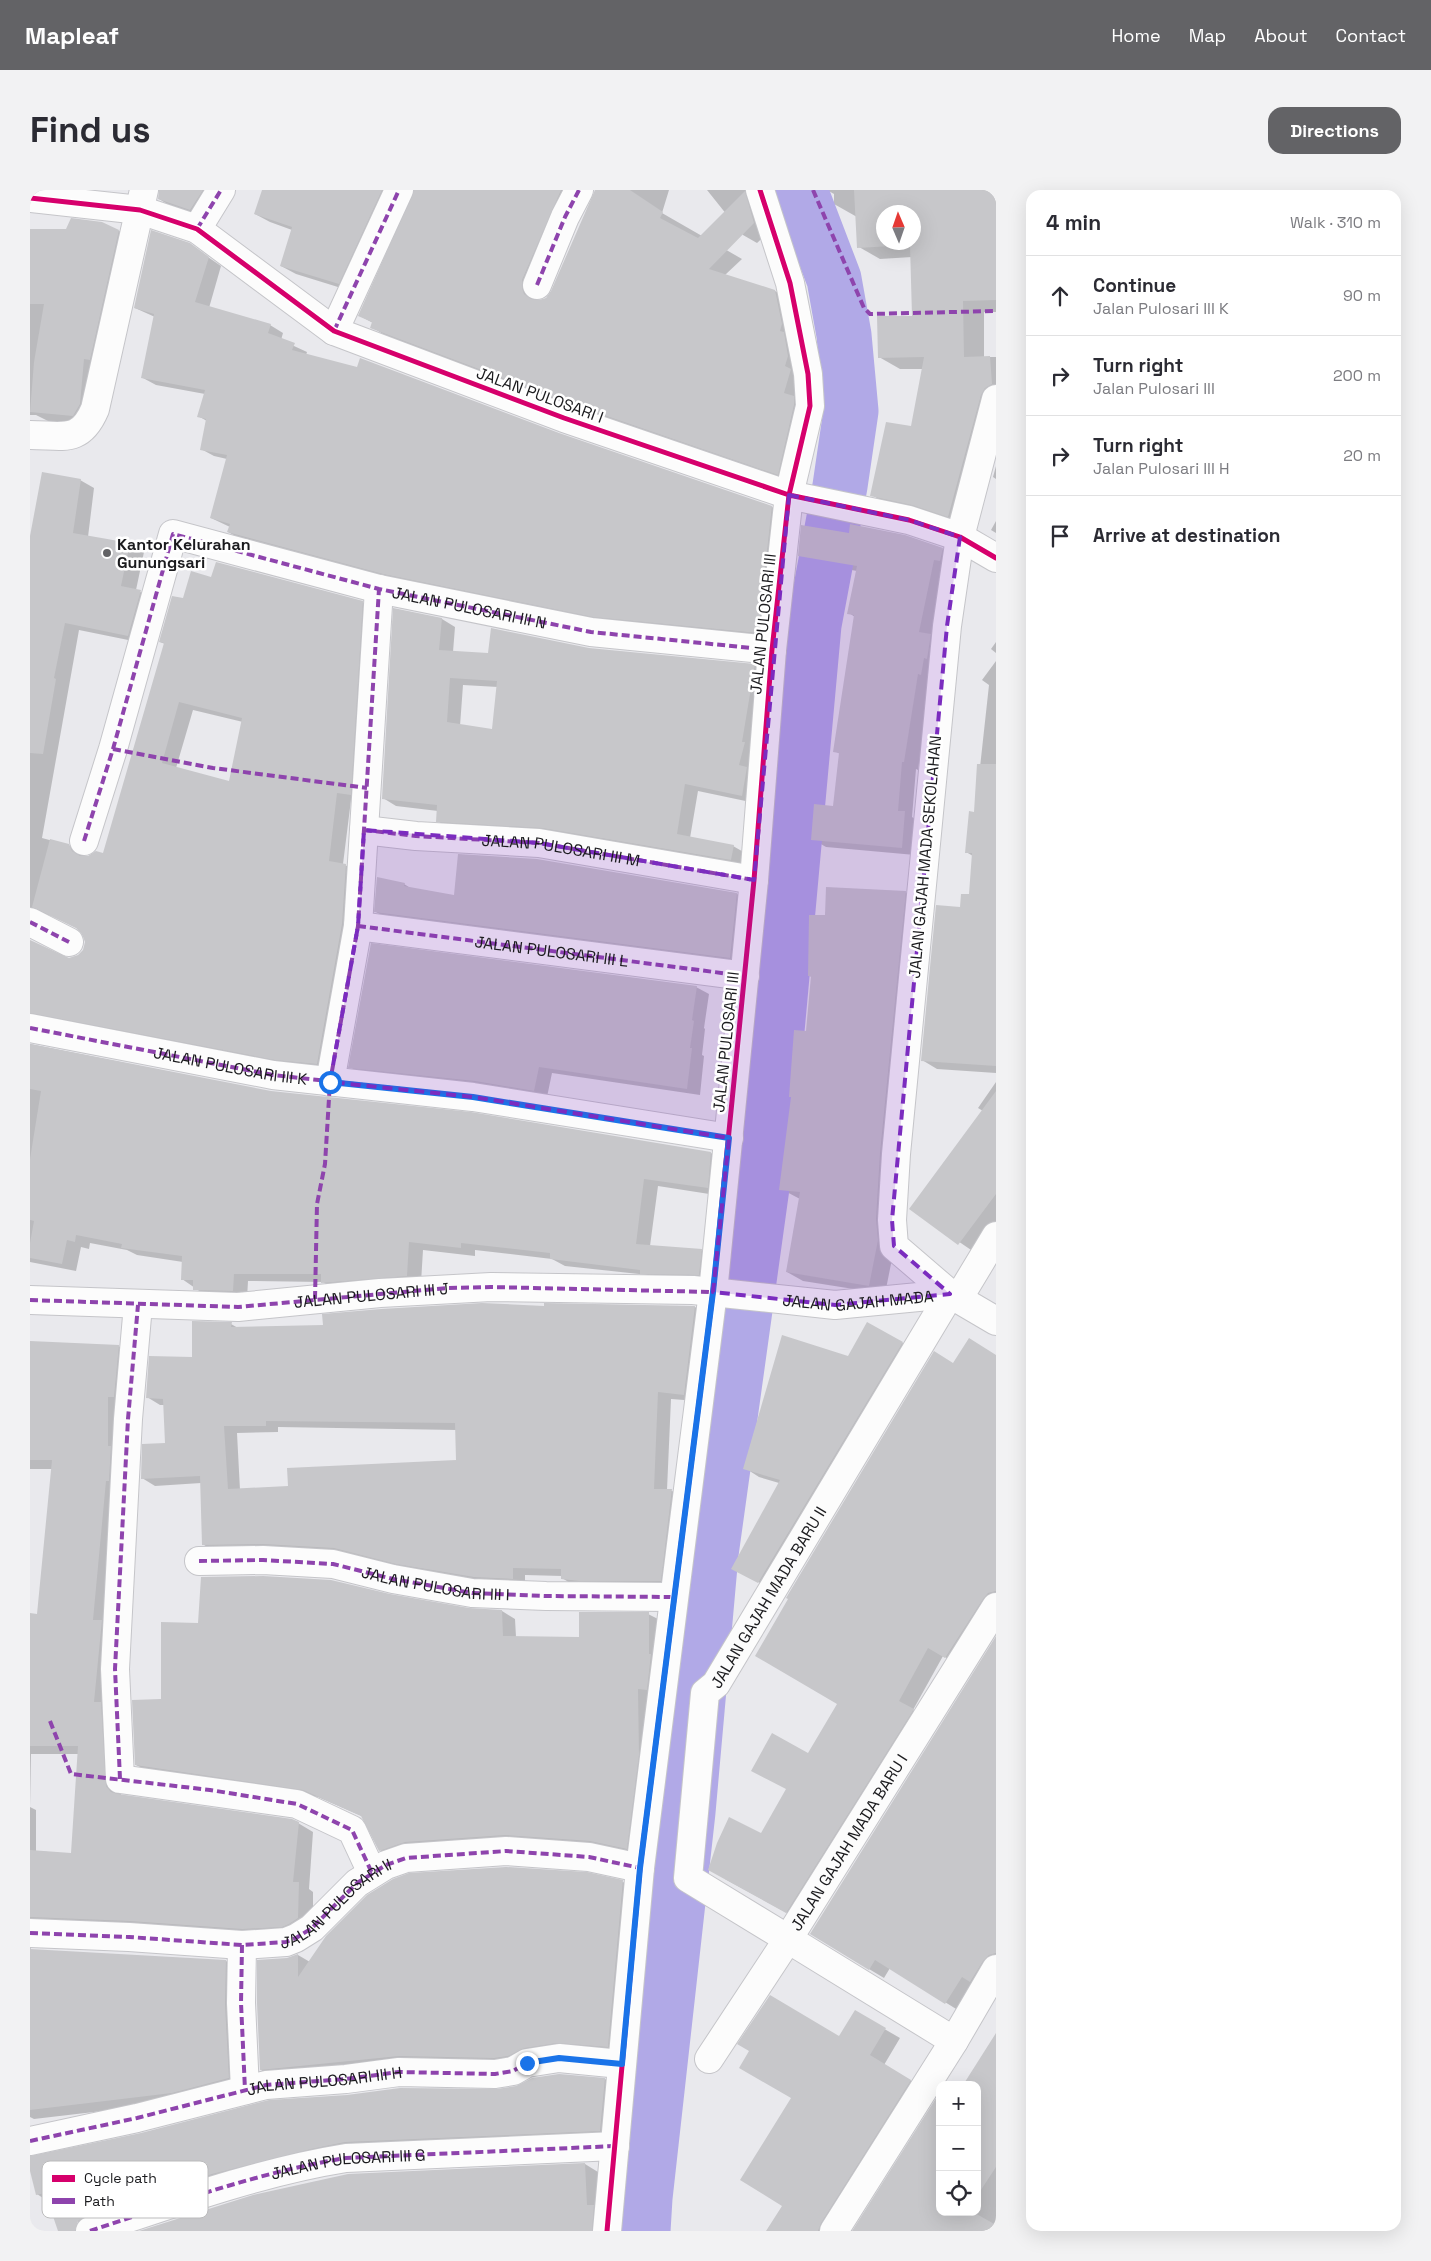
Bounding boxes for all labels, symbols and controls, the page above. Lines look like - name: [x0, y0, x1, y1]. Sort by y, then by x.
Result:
- text: Mapleaf: [25, 20, 119, 51]
- text: Home: [1112, 24, 1161, 47]
- text: Map: [1189, 24, 1226, 47]
- text: About: [1254, 24, 1308, 47]
- text: Contact: [1336, 24, 1406, 47]
- button: Directions: [1268, 107, 1401, 154]
- text: Find us: [30, 108, 151, 152]
- north arrow: [876, 205, 921, 250]
- text: 4 min: [1046, 209, 1101, 236]
- text: Walk · 310 m: [1290, 212, 1381, 233]
- text: Continue: [1093, 273, 1176, 298]
- icon: ahead: [1046, 282, 1074, 310]
- text: 90 m: [1343, 285, 1381, 306]
- text: Jalan Pulosari III K: [1093, 298, 1229, 319]
- text: Turn right: [1093, 353, 1183, 378]
- street label: JALAN PULOSARI I: [473, 362, 607, 428]
- icon: right: [1046, 362, 1074, 390]
- text: 200 m: [1333, 365, 1381, 386]
- text: Jalan Pulosari III: [1093, 378, 1215, 399]
- text: Turn right: [1093, 433, 1183, 458]
- icon: right: [1046, 442, 1074, 470]
- text: 20 m: [1343, 445, 1381, 466]
- text: Jalan Pulosari III H: [1093, 458, 1230, 479]
- icon: arrive: [1046, 522, 1074, 550]
- text: Arrive at destination: [1093, 523, 1281, 548]
- place label: Kantor Kelurahan Gunungsari: [117, 534, 251, 573]
- marker: Kantor Kelurahan Gunungsari: [101, 547, 113, 559]
- street label: JALAN PULOSARI III: [745, 552, 781, 696]
- street label: JALAN PULOSARI III N: [390, 581, 548, 633]
- street label: JALAN GAJAH MADA SEKOLAHAN: [904, 734, 946, 980]
- street label: JALAN PULOSARI III M: [481, 829, 642, 871]
- street label: JALAN PULOSARI III L: [473, 931, 630, 971]
- street label: JALAN PULOSARI III: [708, 970, 744, 1114]
- street label: JALAN PULOSARI III K: [152, 1042, 309, 1089]
- route start: [319, 1071, 342, 1094]
- street label: JALAN PULOSARI III J: [293, 1277, 450, 1312]
- street label: JALAN GAJAH MADA: [782, 1285, 935, 1315]
- street label: JALAN GAJAH MADA BARU II: [705, 1502, 831, 1692]
- street label: JALAN PULOSARI III I: [359, 1561, 510, 1605]
- street label: JALAN GAJAH MADA BARU I: [785, 1750, 912, 1935]
- street label: JALAN PULOSARI II: [280, 1853, 394, 1953]
- route end: [516, 2052, 539, 2075]
- street label: JALAN PULOSARI III H: [244, 2061, 403, 2100]
- map controls: [936, 2081, 981, 2216]
- button: +: [936, 2081, 981, 2126]
- button: −: [936, 2126, 981, 2171]
- street label: JALAN PULOSARI III G: [268, 2144, 426, 2184]
- legend: [42, 2161, 208, 2218]
- text: Cycle path: [84, 2169, 157, 2187]
- button: locate: [936, 2171, 981, 2216]
- text: Path: [84, 2192, 115, 2210]

